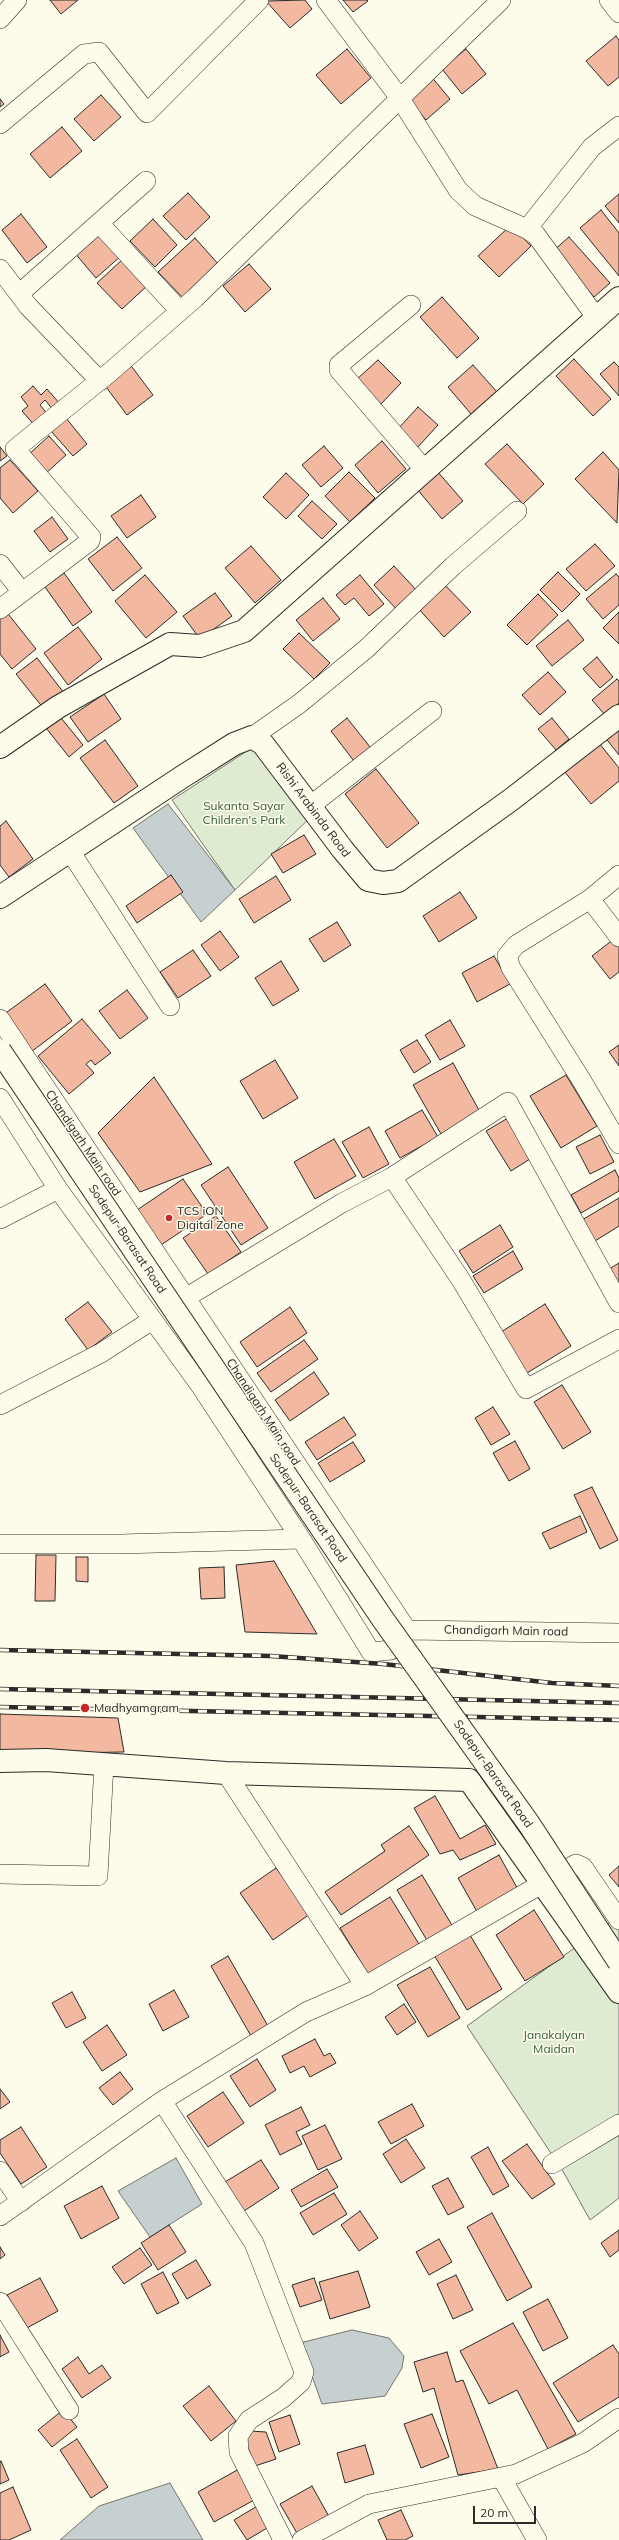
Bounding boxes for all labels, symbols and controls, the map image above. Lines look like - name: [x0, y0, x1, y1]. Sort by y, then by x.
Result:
- street label: Rishi Arabinda Road: [273, 760, 353, 860]
- park label: Sukanta Sayar Children's Park: [203, 799, 285, 827]
- street label: Chandigarh Main road: [42, 1087, 124, 1199]
- street label: Sodepur-Barasat Road: [85, 1182, 169, 1296]
- place label: TCS iON Digital Zone: [177, 1204, 244, 1232]
- marker: TCS iON Digital Zone: [164, 1213, 174, 1223]
- street label: Chandigarh Main road: [223, 1356, 303, 1468]
- street label: Sodepur-Barasat Road: [266, 1451, 350, 1565]
- street label: Chandigarh Main road: [444, 1623, 568, 1639]
- place label: Madhyamgram: [94, 1701, 179, 1715]
- marker: Madhyamgram: [79, 1702, 91, 1714]
- street label: Sodepur-Barasat Road: [450, 1717, 536, 1831]
- park label: Janakalyan Maidan: [523, 2028, 585, 2056]
- scale bar: [475, 2498, 538, 2524]
- text: 20 m: [480, 2505, 508, 2520]

